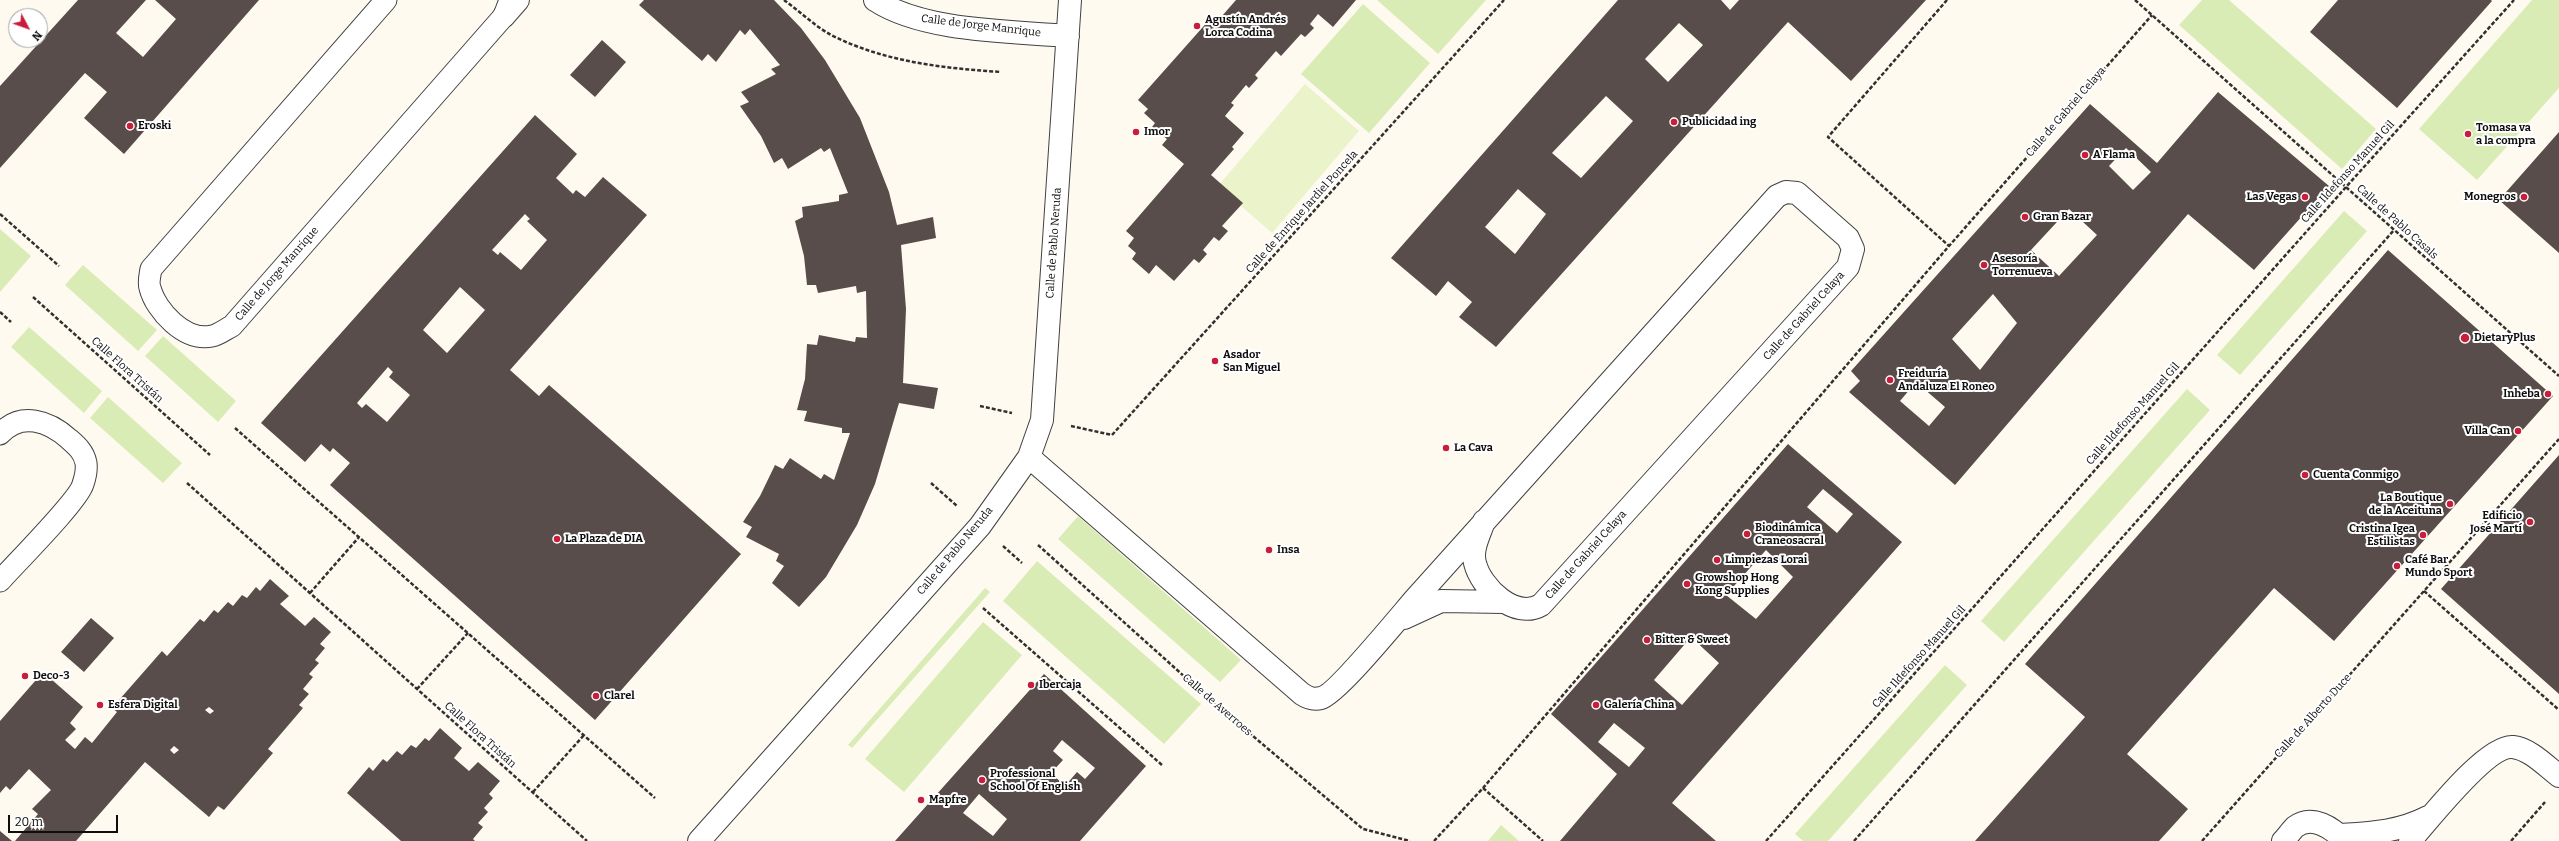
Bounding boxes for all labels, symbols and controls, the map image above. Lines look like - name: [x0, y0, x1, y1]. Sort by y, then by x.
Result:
- north arrow: [8, 8, 48, 48]
- street label: Calle de Jorge Manrique: [920, 12, 1042, 40]
- place label: Agustín Andrés Lorca Codina: [1205, 13, 1286, 39]
- marker: Agustín Andrés Lorca Codina: [1192, 21, 1202, 31]
- text: N: [29, 28, 44, 43]
- street label: Calle de Gabriel Celaya: [2023, 64, 2109, 160]
- place label: Publicidad ing: [1682, 115, 1756, 129]
- marker: Publicidad ing: [1669, 117, 1679, 127]
- street label: Calle Ildefonso Manuel Gil: [2299, 118, 2397, 226]
- place label: Eroski: [138, 119, 171, 133]
- marker: Eroski: [125, 121, 135, 131]
- place label: Tomasa va a la compra: [2476, 121, 2536, 147]
- place label: Imor: [1144, 125, 1170, 139]
- marker: Imor: [1131, 127, 1141, 137]
- marker: Tomasa va a la compra: [2463, 129, 2473, 139]
- street label: Calle de Enrique Jardiel Poncela: [1243, 148, 1361, 276]
- place label: A Flama: [2093, 148, 2135, 162]
- marker: A Flama: [2080, 150, 2090, 160]
- street label: Calle de Pablo Casals: [2354, 182, 2440, 262]
- street label: Calle de Pablo Neruda: [1044, 187, 1064, 299]
- place label: Las Vegas: [2246, 190, 2297, 204]
- place label: Monegros: [2464, 190, 2516, 204]
- marker: Las Vegas: [2300, 192, 2310, 202]
- marker: Monegros: [2519, 192, 2529, 202]
- place label: Gran Bazar: [2033, 210, 2091, 224]
- marker: Gran Bazar: [2020, 212, 2030, 222]
- street label: Calle de Jorge Manrique: [232, 224, 322, 324]
- place label: Asesoría Torrenueva: [1992, 252, 2053, 278]
- marker: Asesoría Torrenueva: [1979, 260, 1989, 270]
- street label: Calle de Gabriel Celaya: [1761, 269, 1847, 363]
- place label: DietaryPlus: [2474, 331, 2536, 345]
- marker: DietaryPlus: [2459, 332, 2471, 344]
- street label: Calle Flora Tristán: [88, 334, 166, 406]
- place label: Asador San Miguel: [1223, 348, 1280, 374]
- marker: Asador San Miguel: [1210, 356, 1220, 366]
- street label: Calle Ildefonso Manuel Gil: [2084, 360, 2182, 468]
- place label: Freiduría Andaluza El Roneo: [1898, 367, 1995, 393]
- marker: Freiduría Andaluza El Roneo: [1885, 375, 1895, 385]
- place label: Inheba: [2503, 387, 2540, 401]
- marker: Inheba: [2543, 389, 2553, 399]
- place label: Villa Can: [2464, 424, 2510, 438]
- marker: Villa Can: [2513, 426, 2523, 436]
- place label: La Cava: [1454, 441, 1493, 455]
- marker: La Cava: [1441, 443, 1451, 453]
- place label: Cuenta Conmigo: [2313, 468, 2399, 482]
- marker: Cuenta Conmigo: [2300, 470, 2310, 480]
- place label: La Boutique de la Aceituna: [2369, 491, 2442, 517]
- marker: La Boutique de la Aceituna: [2445, 499, 2455, 509]
- street label: Calle de Pablo Neruda: [914, 504, 996, 598]
- street label: Calle de Gabriel Celaya: [1543, 508, 1629, 602]
- place label: Edificio José Martí: [2470, 509, 2522, 535]
- marker: Edificio José Martí: [2525, 517, 2535, 527]
- place label: Biodinámica Craneosacral: [1755, 521, 1824, 547]
- place label: Cristina Igea Estilistas: [2349, 522, 2415, 548]
- marker: Biodinámica Craneosacral: [1742, 529, 1752, 539]
- marker: Cristina Igea Estilistas: [2418, 530, 2428, 540]
- place label: La Plaza de DIA: [565, 532, 643, 546]
- marker: La Plaza de DIA: [552, 534, 562, 544]
- place label: Insa: [1277, 543, 1300, 557]
- marker: Insa: [1264, 545, 1274, 555]
- place label: Limpiezas Lorai: [1725, 553, 1807, 567]
- place label: Café Bar Mundo Sport: [2405, 553, 2473, 579]
- marker: Limpiezas Lorai: [1712, 555, 1722, 565]
- marker: Café Bar Mundo Sport: [2392, 561, 2402, 571]
- place label: Growshop Hong Kong Supplies: [1695, 571, 1779, 597]
- marker: Growshop Hong Kong Supplies: [1682, 579, 1692, 589]
- street label: Calle Ildefonso Manuel Gil: [1870, 603, 1968, 711]
- place label: Bitter & Sweet: [1655, 633, 1728, 647]
- marker: Bitter & Sweet: [1642, 635, 1652, 645]
- place label: Deco-3: [33, 669, 70, 683]
- marker: Deco-3: [20, 671, 30, 681]
- street label: Calle de Averroes: [1179, 671, 1255, 739]
- street label: Calle de Alberto Duce: [2272, 671, 2354, 761]
- place label: Ibercaja: [1039, 678, 1082, 692]
- marker: Ibercaja: [1026, 680, 1036, 690]
- place label: Clarel: [604, 689, 635, 703]
- marker: Clarel: [591, 691, 601, 701]
- place label: Esfera Digital: [108, 698, 178, 712]
- place label: Galería China: [1604, 698, 1675, 712]
- street label: Calle Flora Tristán: [441, 699, 519, 771]
- marker: Esfera Digital: [95, 700, 105, 710]
- marker: Galería China: [1591, 700, 1601, 710]
- place label: Professional School Of English: [990, 767, 1080, 793]
- marker: Professional School Of English: [977, 775, 987, 785]
- place label: Mapfre: [929, 793, 967, 807]
- marker: Mapfre: [916, 795, 926, 805]
- scale bar: [10, 807, 120, 833]
- text: 20 m: [15, 815, 43, 829]

